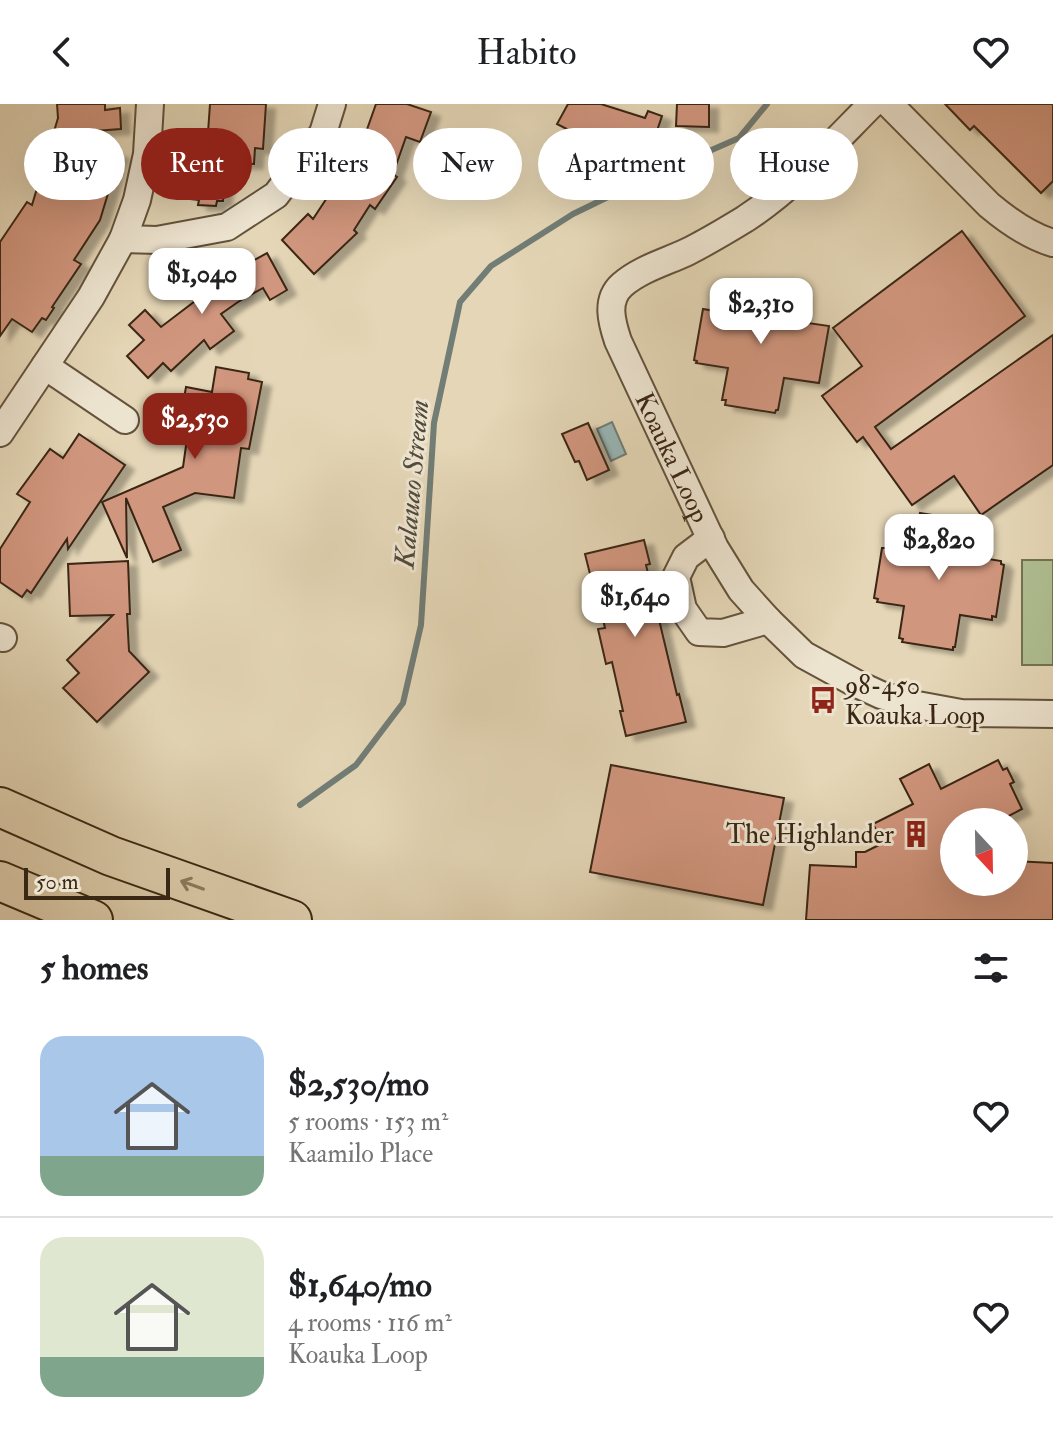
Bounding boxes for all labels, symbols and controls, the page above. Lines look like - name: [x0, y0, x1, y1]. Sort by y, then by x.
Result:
- icon: back: [40, 30, 84, 74]
- text: Habito: [476, 30, 577, 75]
- icon: heart: [969, 30, 1013, 74]
- chip: Buy: [24, 128, 125, 200]
- chip: Rent: [141, 128, 252, 200]
- chip: Filters: [268, 128, 397, 200]
- chip: New: [413, 128, 522, 200]
- chip: Apartment: [538, 128, 714, 200]
- chip: House: [730, 128, 858, 200]
- pin: $1,040: [137, 248, 267, 316]
- text: $1,040: [167, 258, 237, 290]
- pin: $2,310: [696, 278, 826, 346]
- text: $2,310: [728, 288, 794, 320]
- street label: Koauka Loop: [627, 388, 716, 528]
- pin: $2,530: [130, 393, 260, 461]
- water label: Kalauao Stream: [388, 398, 437, 572]
- text: $2,530: [161, 403, 229, 435]
- pin: $2,820: [874, 514, 1004, 582]
- text: $2,820: [903, 524, 975, 556]
- pin: $1,640: [570, 571, 700, 639]
- text: $1,640: [600, 581, 670, 613]
- place label: 98-450 Koauka Loop: [843, 670, 985, 733]
- bus stop icon: 98-450 Koauka Loop: [808, 685, 838, 715]
- north arrow: [940, 808, 1028, 896]
- map controls: [940, 808, 1028, 896]
- place label: The Highlander: [726, 819, 894, 851]
- building icon: The Highlander: [901, 819, 931, 849]
- scale bar: [24, 864, 170, 900]
- text: 50 m: [36, 868, 78, 896]
- one-way arrow: [180, 877, 205, 891]
- icon: filters: [969, 946, 1013, 990]
- text: 5 homes: [40, 947, 148, 990]
- text: $2,530/mo: [288, 1063, 429, 1106]
- icon: home: [104, 1068, 200, 1164]
- icon: heart: [969, 1094, 1013, 1138]
- text: 5 rooms · 153 m²: [288, 1106, 448, 1138]
- text: Kaamilo Place: [288, 1138, 433, 1170]
- text: $1,640/mo: [288, 1264, 432, 1307]
- icon: home: [104, 1269, 200, 1365]
- icon: heart: [969, 1295, 1013, 1339]
- text: 4 rooms · 116 m²: [288, 1307, 452, 1339]
- text: Koauka Loop: [288, 1339, 428, 1371]

